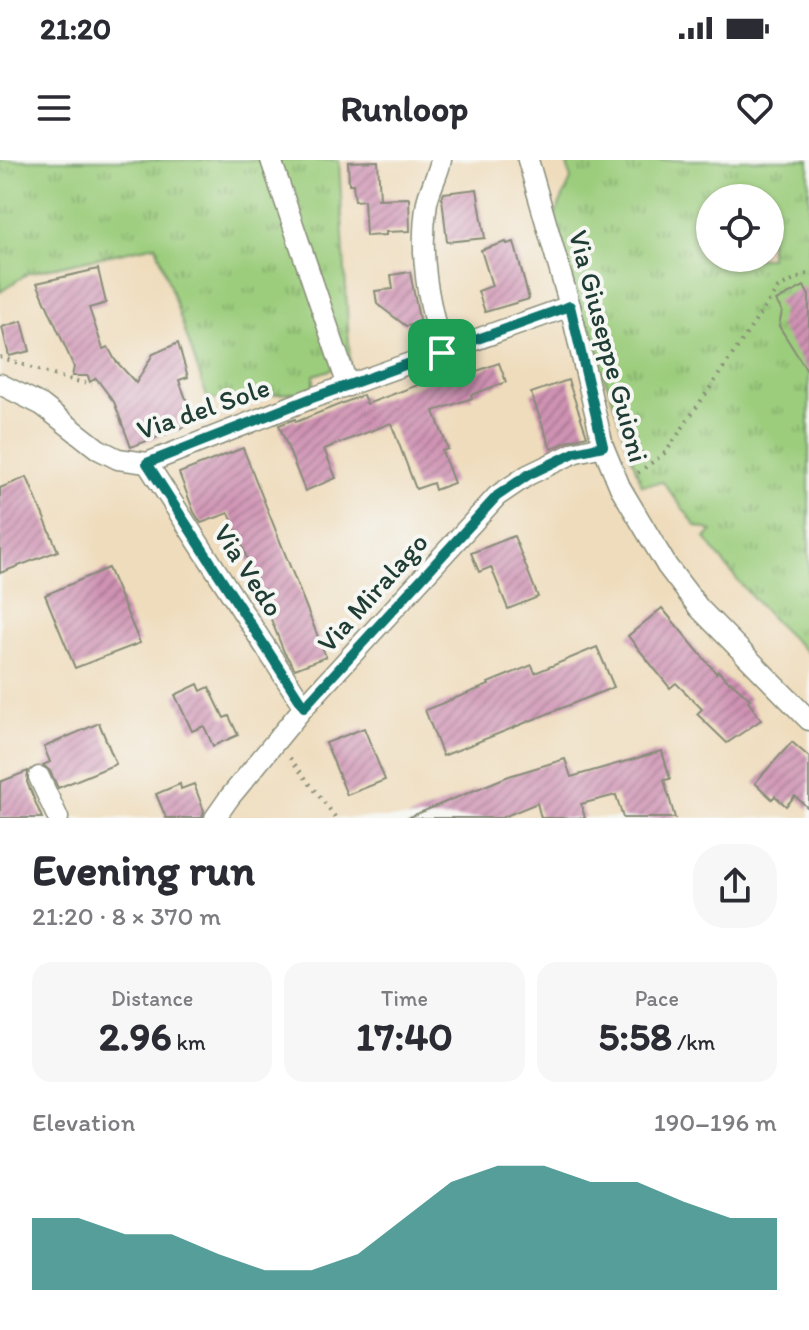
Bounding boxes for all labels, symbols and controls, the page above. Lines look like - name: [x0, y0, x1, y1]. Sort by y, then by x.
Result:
- text: 21:20: [40, 10, 111, 47]
- icon: menu: [32, 86, 76, 130]
- icon: heart: [733, 86, 777, 130]
- text: Runloop: [341, 87, 468, 130]
- map controls: [696, 184, 784, 272]
- button: locate: [696, 184, 784, 272]
- street label: Via Giuseppe Guioni: [562, 226, 656, 466]
- pin: [408, 319, 476, 387]
- icon: arrive: [420, 331, 464, 375]
- street label: Via del Sole: [132, 369, 274, 447]
- street label: Via Vedo: [207, 517, 291, 623]
- street label: Via Miralago: [309, 525, 435, 659]
- text: Evening run: [32, 843, 255, 896]
- button: share: [693, 844, 777, 928]
- text: 21:20 · 8 × 370 m: [32, 900, 221, 932]
- text: Distance: [111, 985, 193, 1012]
- text: Time: [381, 985, 428, 1012]
- text: Pace: [635, 985, 679, 1012]
- text: 2.96: [99, 1012, 172, 1060]
- text: 17:40: [356, 1012, 453, 1060]
- text: 5:58: [598, 1012, 672, 1060]
- text: km: [172, 1029, 206, 1056]
- text: /km: [672, 1029, 715, 1056]
- text: Elevation: [32, 1106, 135, 1138]
- text: 190–196 m: [654, 1106, 777, 1138]

